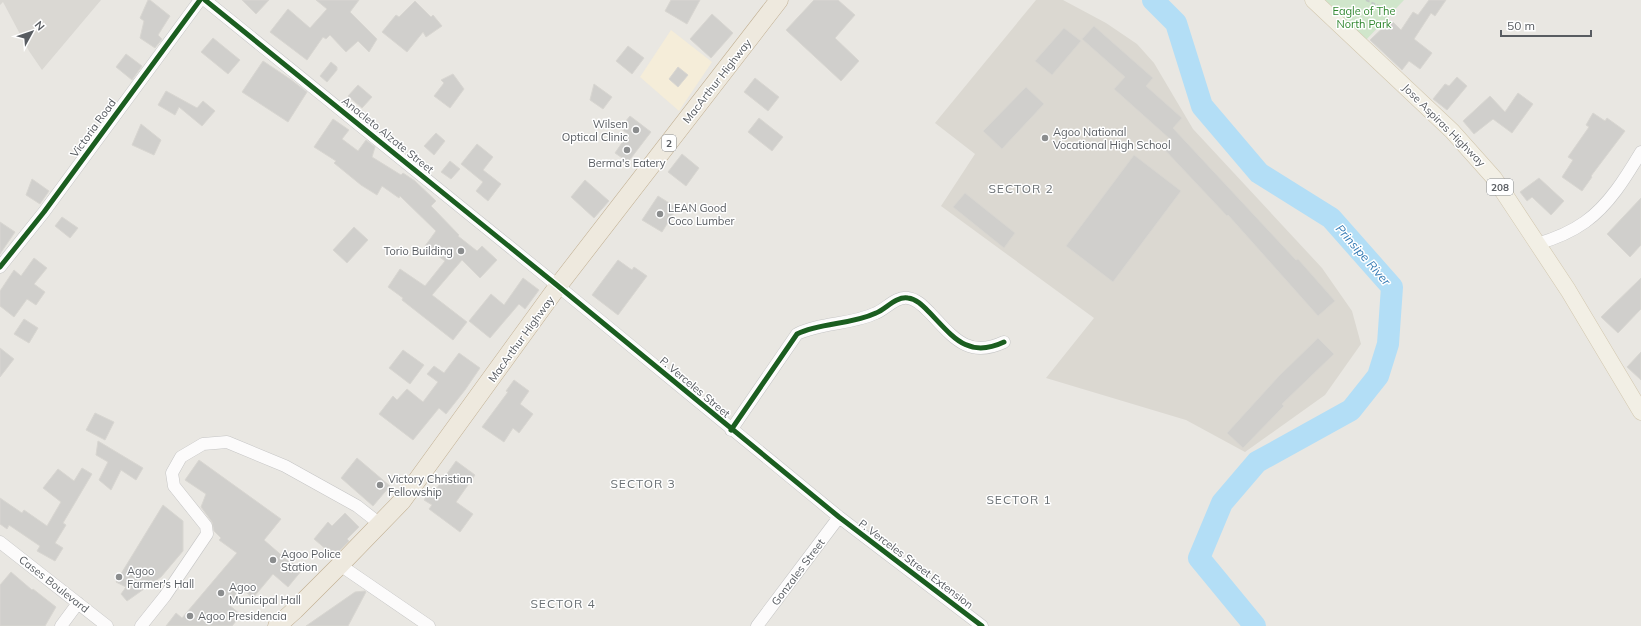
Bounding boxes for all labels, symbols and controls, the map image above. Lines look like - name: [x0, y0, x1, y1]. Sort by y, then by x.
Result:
- park label: Eagle of The North Park: [1333, 4, 1396, 31]
- north arrow: [12, 12, 52, 52]
- scale bar: [1501, 12, 1591, 38]
- text: N: [32, 18, 48, 33]
- text: 50 m: [1507, 18, 1535, 33]
- street label: MacArthur Highway: [680, 36, 754, 126]
- street label: Jose Aspiras Highway: [1400, 81, 1489, 170]
- street label: Anacleto Alzate Street: [339, 94, 437, 176]
- street label: Victoria Road: [67, 96, 119, 160]
- place label: Wilsen Optical Clinic: [562, 117, 629, 144]
- marker: Wilsen Optical Clinic: [631, 125, 641, 135]
- place label: Agoo National Vocational High School: [1053, 125, 1171, 152]
- marker: Agoo National Vocational High School: [1040, 133, 1050, 143]
- road number: 2: [662, 135, 676, 151]
- marker: Berma's Eatery: [622, 145, 632, 155]
- place label: Berma's Eatery: [588, 156, 666, 170]
- road number: 208: [1487, 179, 1513, 195]
- district label: SECTOR 2: [988, 181, 1054, 196]
- place label: LEAN Good Coco Lumber: [668, 201, 734, 228]
- marker: LEAN Good Coco Lumber: [655, 209, 665, 219]
- water label: Prinsipe River: [1333, 221, 1394, 289]
- place label: Torio Building: [384, 244, 453, 258]
- marker: Torio Building: [456, 246, 466, 256]
- street label: MacArthur Highway: [485, 293, 557, 385]
- street label: P. Verceles Street: [657, 353, 733, 421]
- place label: Victory Christian Fellowship: [388, 472, 472, 499]
- district label: SECTOR 3: [610, 476, 676, 491]
- marker: Victory Christian Fellowship: [375, 480, 385, 490]
- district label: SECTOR 1: [986, 492, 1052, 507]
- street label: P. Verceles Street Extension: [856, 516, 976, 612]
- street label: Gonzales Street: [768, 536, 828, 608]
- place label: Agoo Police Station: [281, 547, 341, 574]
- street label: Cases Boulevard: [16, 552, 92, 616]
- marker: Agoo Police Station: [268, 555, 278, 565]
- place label: Agoo Farmer's Hall: [127, 564, 194, 591]
- marker: Agoo Farmer's Hall: [114, 572, 124, 582]
- place label: Agoo Municipal Hall: [229, 580, 301, 607]
- marker: Agoo Municipal Hall: [216, 588, 226, 598]
- district label: SECTOR 4: [530, 596, 596, 611]
- place label: Agoo Presidencia: [198, 609, 287, 623]
- marker: Agoo Presidencia: [185, 611, 195, 621]

